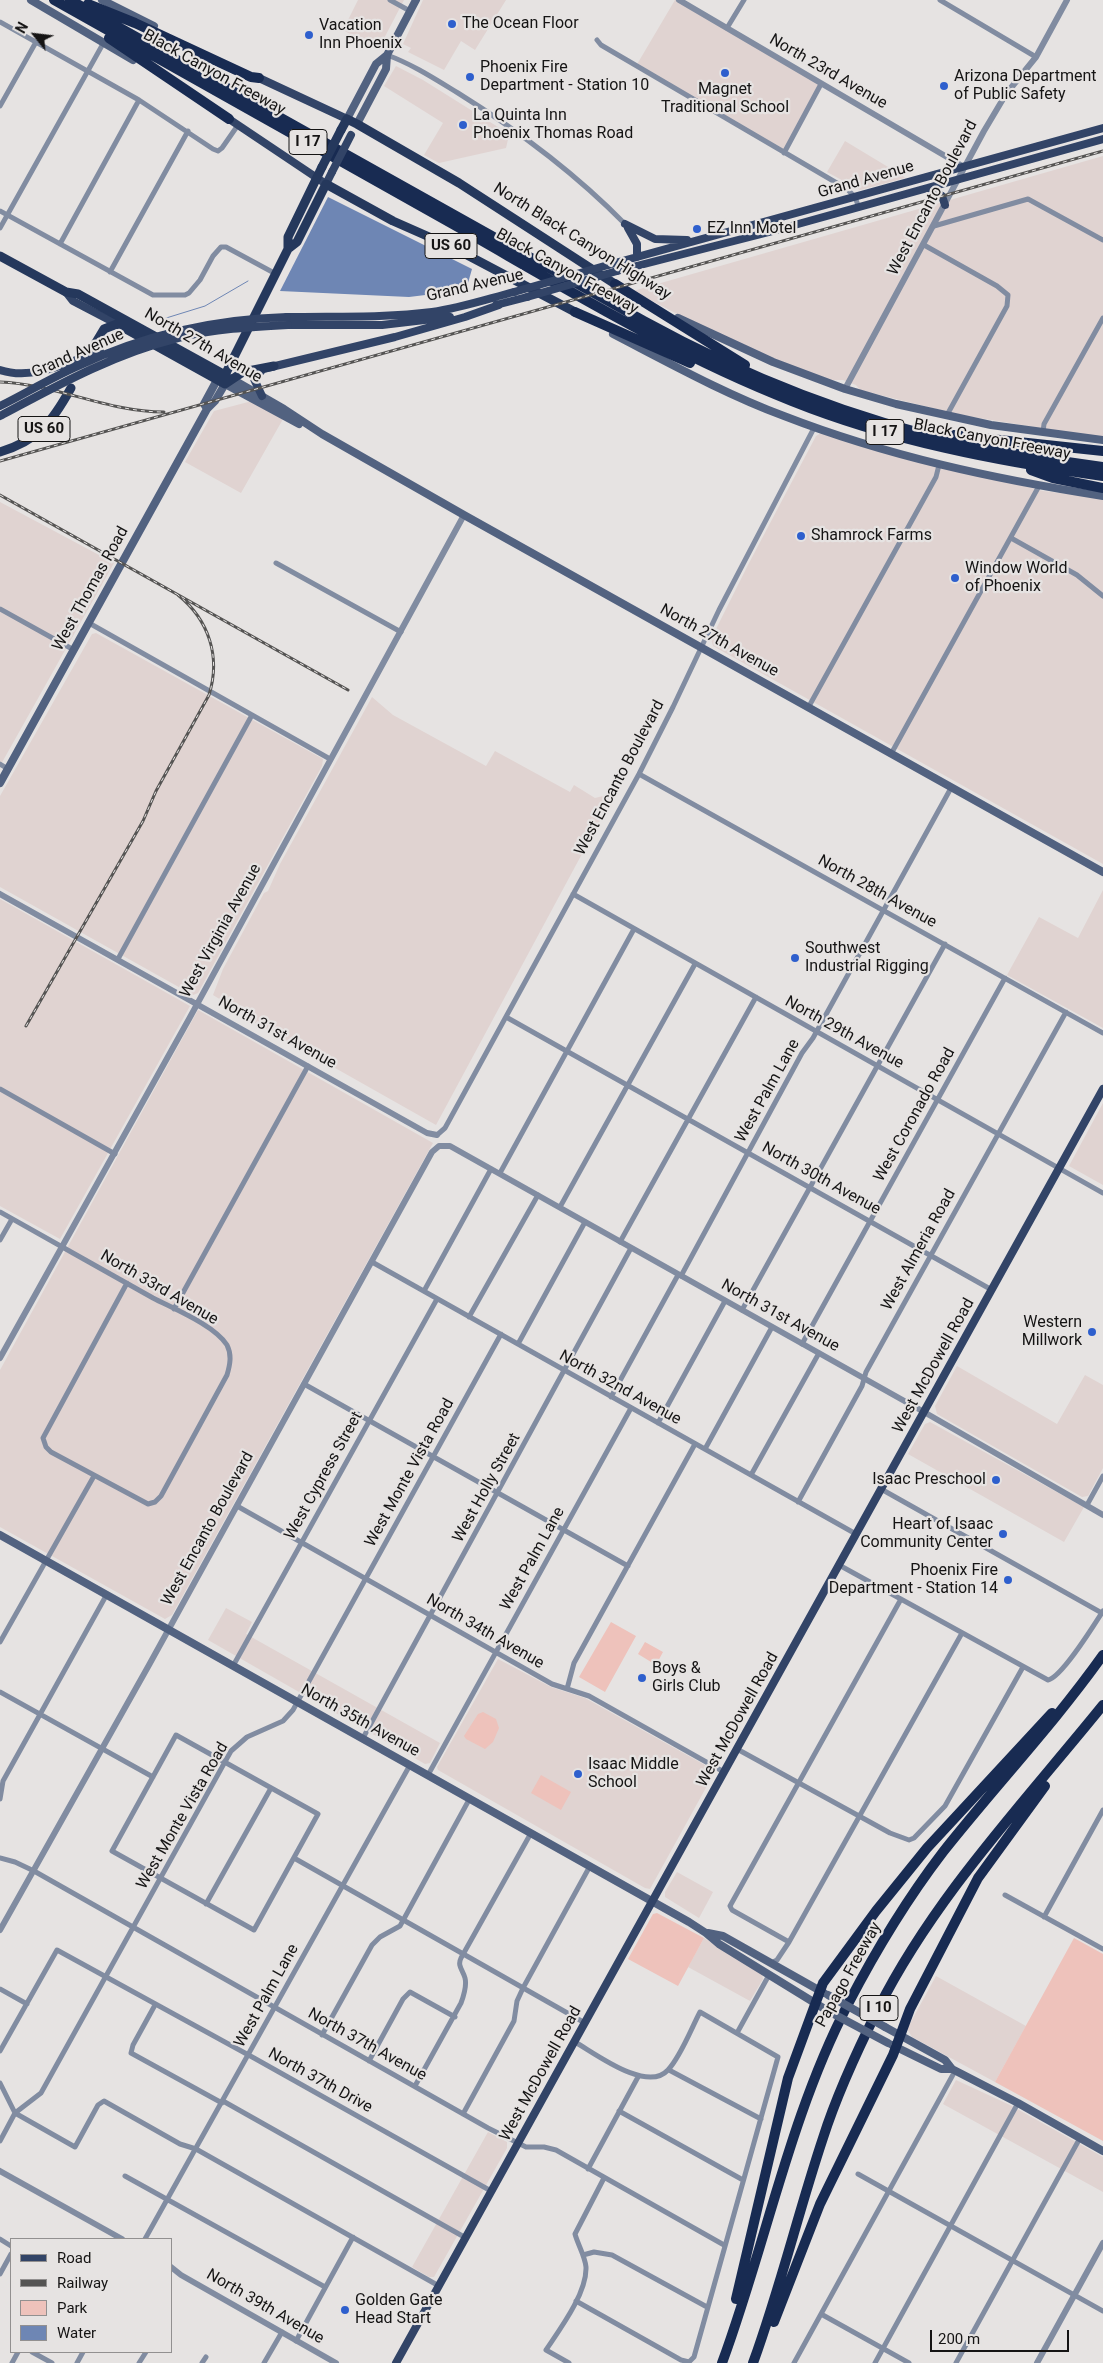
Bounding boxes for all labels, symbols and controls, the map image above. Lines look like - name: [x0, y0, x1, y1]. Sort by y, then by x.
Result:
- north arrow: [10, 10, 60, 60]
- place label: The Ocean Floor: [462, 14, 579, 34]
- place label: Vacation Inn Phoenix: [319, 16, 402, 54]
- marker: The Ocean Floor: [446, 18, 458, 30]
- text: N: [12, 20, 31, 36]
- street label: Black Canyon Freeway: [140, 26, 288, 120]
- marker: Vacation Inn Phoenix: [303, 29, 315, 41]
- street label: North 23rd Avenue: [766, 30, 890, 114]
- place label: Phoenix Fire Department - Station 10: [480, 58, 649, 96]
- marker: Magnet Traditional School: [719, 67, 731, 79]
- place label: Arizona Department of Public Safety: [954, 67, 1096, 105]
- marker: Phoenix Fire Department - Station 10: [464, 71, 476, 83]
- place label: Magnet Traditional School: [661, 80, 789, 118]
- marker: Arizona Department of Public Safety: [938, 80, 950, 92]
- place label: La Quinta Inn Phoenix Thomas Road: [473, 106, 633, 144]
- street label: West Encanto Boulevard: [884, 117, 982, 279]
- marker: La Quinta Inn Phoenix Thomas Road: [457, 119, 469, 131]
- road number: I 17: [289, 130, 327, 154]
- street label: Grand Avenue: [816, 157, 916, 203]
- street label: North Black Canyon Highway: [490, 179, 674, 305]
- place label: EZ Inn Motel: [707, 219, 796, 239]
- marker: EZ Inn Motel: [691, 223, 703, 235]
- street label: Black Canyon Freeway: [493, 225, 641, 319]
- road number: US 60: [425, 234, 477, 258]
- street label: Grand Avenue: [425, 266, 525, 306]
- street label: North 27th Avenue: [141, 305, 265, 387]
- street label: Grand Avenue: [29, 325, 127, 383]
- street label: Black Canyon Freeway: [912, 415, 1072, 465]
- road number: US 60: [18, 416, 70, 442]
- road number: I 17: [866, 420, 904, 444]
- street label: West Thomas Road: [49, 524, 133, 654]
- place label: Shamrock Farms: [811, 526, 932, 546]
- marker: Shamrock Farms: [795, 530, 807, 542]
- place label: Window World of Phoenix: [965, 559, 1067, 597]
- marker: Window World of Phoenix: [949, 572, 961, 584]
- street label: North 27th Avenue: [656, 600, 782, 682]
- street label: West Encanto Boulevard: [571, 697, 669, 859]
- street label: North 28th Avenue: [814, 851, 940, 933]
- street label: West Virginia Avenue: [176, 861, 266, 1001]
- place label: Southwest Industrial Rigging: [805, 939, 929, 977]
- marker: Southwest Industrial Rigging: [789, 952, 801, 964]
- street label: North 29th Avenue: [781, 992, 907, 1074]
- street label: North 31st Avenue: [215, 993, 339, 1073]
- street label: West Palm Lane: [732, 1036, 804, 1146]
- street label: West Coronado Road: [870, 1045, 960, 1185]
- street label: North 30th Avenue: [758, 1138, 884, 1220]
- street label: West Almeria Road: [878, 1186, 960, 1314]
- street label: North 33rd Avenue: [97, 1246, 221, 1330]
- street label: North 31st Avenue: [718, 1276, 842, 1356]
- street label: West McDowell Road: [889, 1295, 979, 1437]
- place label: Western Millwork: [1022, 1313, 1082, 1351]
- marker: Western Millwork: [1086, 1326, 1098, 1338]
- street label: North 32nd Avenue: [556, 1347, 684, 1429]
- street label: West Monte Vista Road: [361, 1396, 459, 1550]
- street label: West Cypress Street: [281, 1409, 367, 1543]
- street label: West Holly Street: [449, 1430, 525, 1546]
- street label: West Encanto Boulevard: [158, 1449, 258, 1609]
- place label: Isaac Preschool: [872, 1470, 986, 1490]
- marker: Isaac Preschool: [990, 1474, 1002, 1486]
- street label: West Palm Lane: [497, 1504, 569, 1614]
- place label: Heart of Isaac Community Center: [860, 1515, 993, 1553]
- marker: Heart of Isaac Community Center: [997, 1528, 1009, 1540]
- place label: Phoenix Fire Department - Station 14: [829, 1561, 998, 1599]
- marker: Phoenix Fire Department - Station 14: [1002, 1574, 1014, 1586]
- street label: North 34th Avenue: [423, 1591, 547, 1673]
- street label: West McDowell Road: [693, 1649, 783, 1791]
- place label: Boys & Girls Club: [652, 1659, 720, 1697]
- marker: Boys & Girls Club: [636, 1672, 648, 1684]
- street label: North 35th Avenue: [297, 1680, 423, 1762]
- street label: West Monte Vista Road: [133, 1739, 233, 1893]
- place label: Isaac Middle School: [588, 1755, 679, 1793]
- marker: Isaac Middle School: [572, 1768, 584, 1780]
- street label: Papago Freeway: [812, 1919, 886, 2031]
- street label: West Palm Lane: [231, 1941, 303, 2051]
- road number: I 10: [860, 1996, 898, 2020]
- street label: West McDowell Road: [496, 2003, 586, 2145]
- street label: North 37th Avenue: [304, 2004, 430, 2086]
- street label: North 37th Drive: [264, 2044, 376, 2118]
- legend: [10, 2238, 172, 2353]
- text: Road: [57, 2249, 91, 2267]
- street label: North 39th Avenue: [203, 2266, 327, 2348]
- text: Railway: [57, 2274, 108, 2292]
- place label: Golden Gate Head Start: [355, 2291, 443, 2329]
- text: Park: [57, 2299, 87, 2317]
- marker: Golden Gate Head Start: [339, 2304, 351, 2316]
- scale bar: [933, 2320, 1072, 2352]
- text: Water: [57, 2324, 96, 2342]
- text: 200 m: [938, 2330, 980, 2348]

